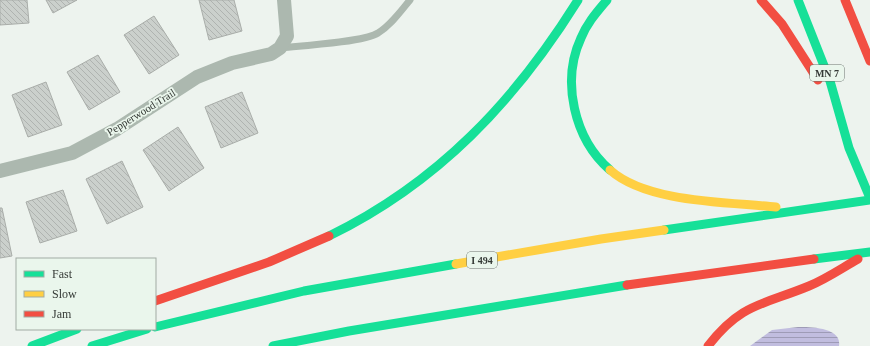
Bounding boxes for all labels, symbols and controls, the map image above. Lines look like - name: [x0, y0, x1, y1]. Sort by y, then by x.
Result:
- road number: MN 7: [810, 65, 844, 81]
- street label: Pepperwood Trail: [105, 86, 177, 138]
- road number: I 494: [467, 252, 497, 268]
- legend: [16, 258, 156, 330]
- text: Fast: [52, 267, 73, 281]
- text: Slow: [52, 287, 77, 301]
- text: Jam: [52, 307, 72, 321]

